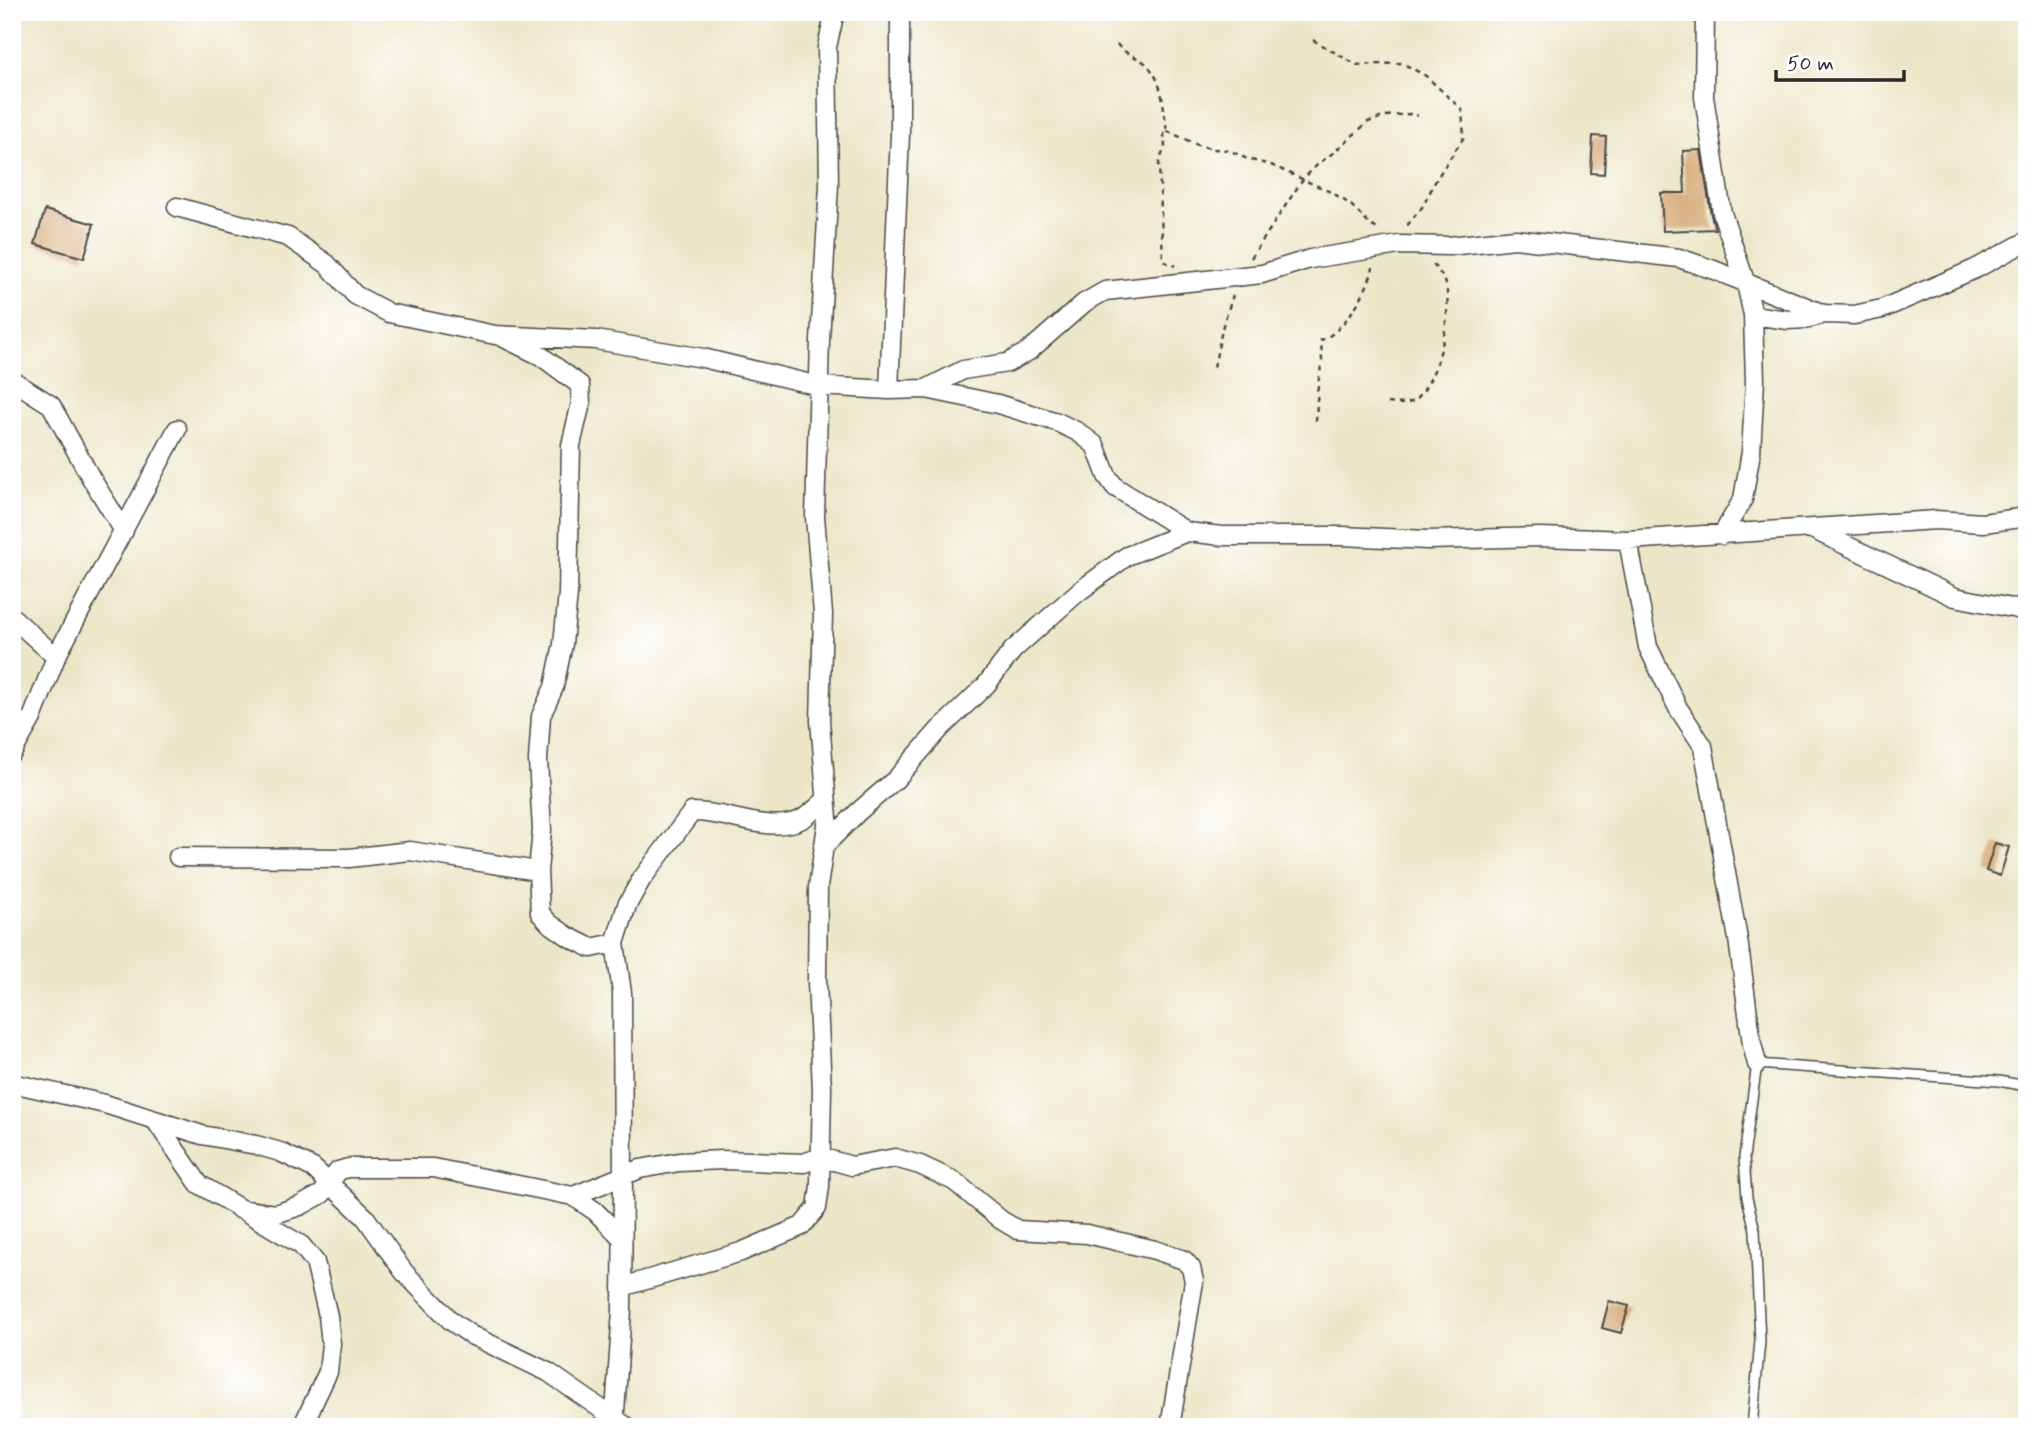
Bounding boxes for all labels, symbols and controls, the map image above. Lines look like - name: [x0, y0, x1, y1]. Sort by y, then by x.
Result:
- scale bar: [1776, 38, 1904, 82]
- text: 50 m: [1787, 50, 1834, 78]

